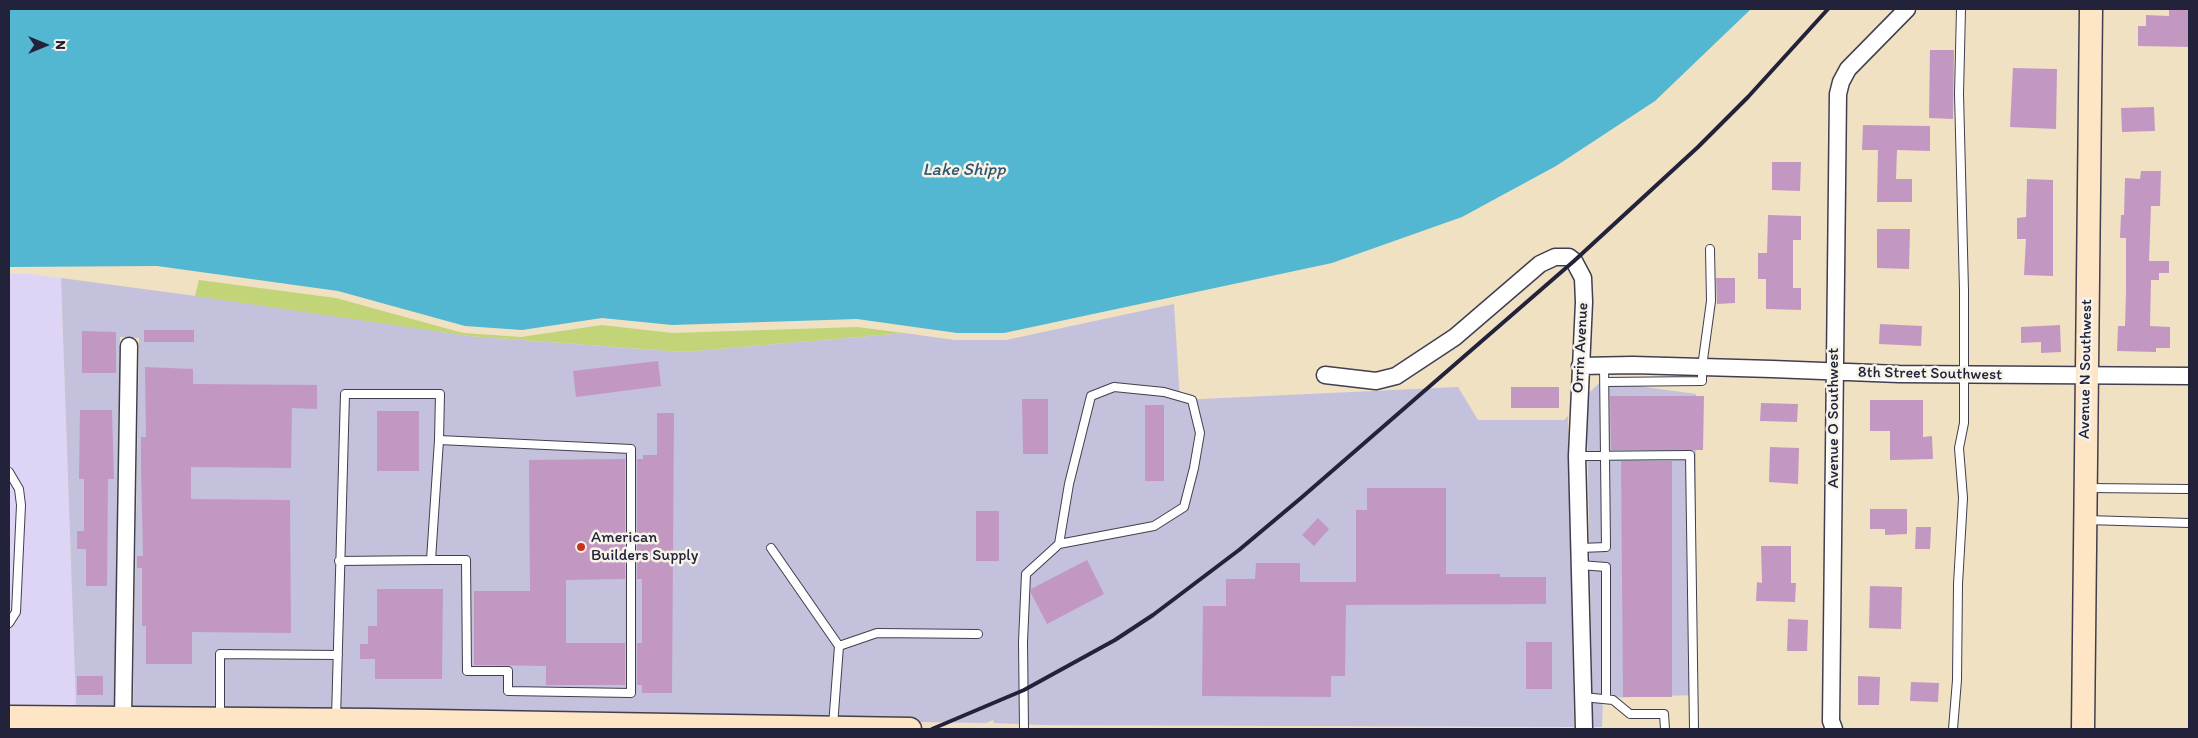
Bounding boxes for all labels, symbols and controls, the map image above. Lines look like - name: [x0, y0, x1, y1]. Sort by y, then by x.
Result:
- north arrow: [20, 20, 70, 70]
- text: N: [52, 40, 69, 50]
- water label: Lake Shipp: [922, 159, 1006, 181]
- street label: Avenue N Southwest: [2075, 299, 2097, 439]
- street label: Orrin Avenue: [1569, 302, 1593, 394]
- street label: Avenue O Southwest: [1824, 348, 1844, 488]
- street label: 8th Street Southwest: [1858, 363, 2002, 385]
- place label: American Builders Supply: [591, 528, 698, 566]
- marker: American Builders Supply: [575, 541, 587, 553]

